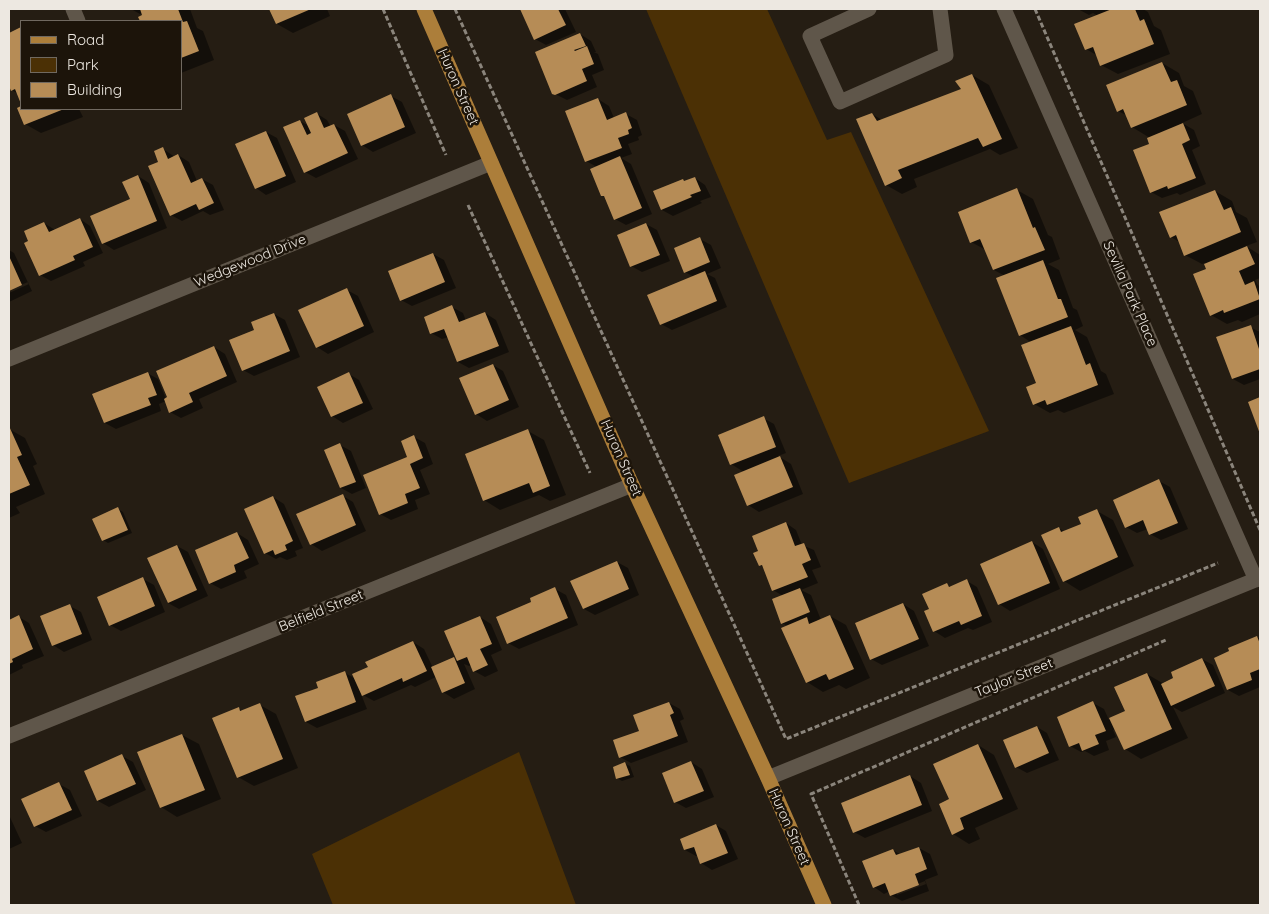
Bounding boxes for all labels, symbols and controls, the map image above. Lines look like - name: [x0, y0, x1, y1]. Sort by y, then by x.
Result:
- legend: [20, 20, 182, 110]
- text: Road: [67, 30, 104, 49]
- street label: Huron Street: [434, 46, 482, 128]
- text: Park: [67, 55, 99, 74]
- text: Building: [67, 80, 122, 99]
- street label: Wedgewood Drive: [191, 231, 309, 291]
- street label: Sevilla Park Place: [1099, 239, 1161, 349]
- street label: Huron Street: [597, 417, 645, 499]
- street label: Belfield Street: [276, 586, 366, 636]
- street label: Taylor Street: [973, 655, 1055, 701]
- street label: Huron Street: [765, 786, 813, 868]

